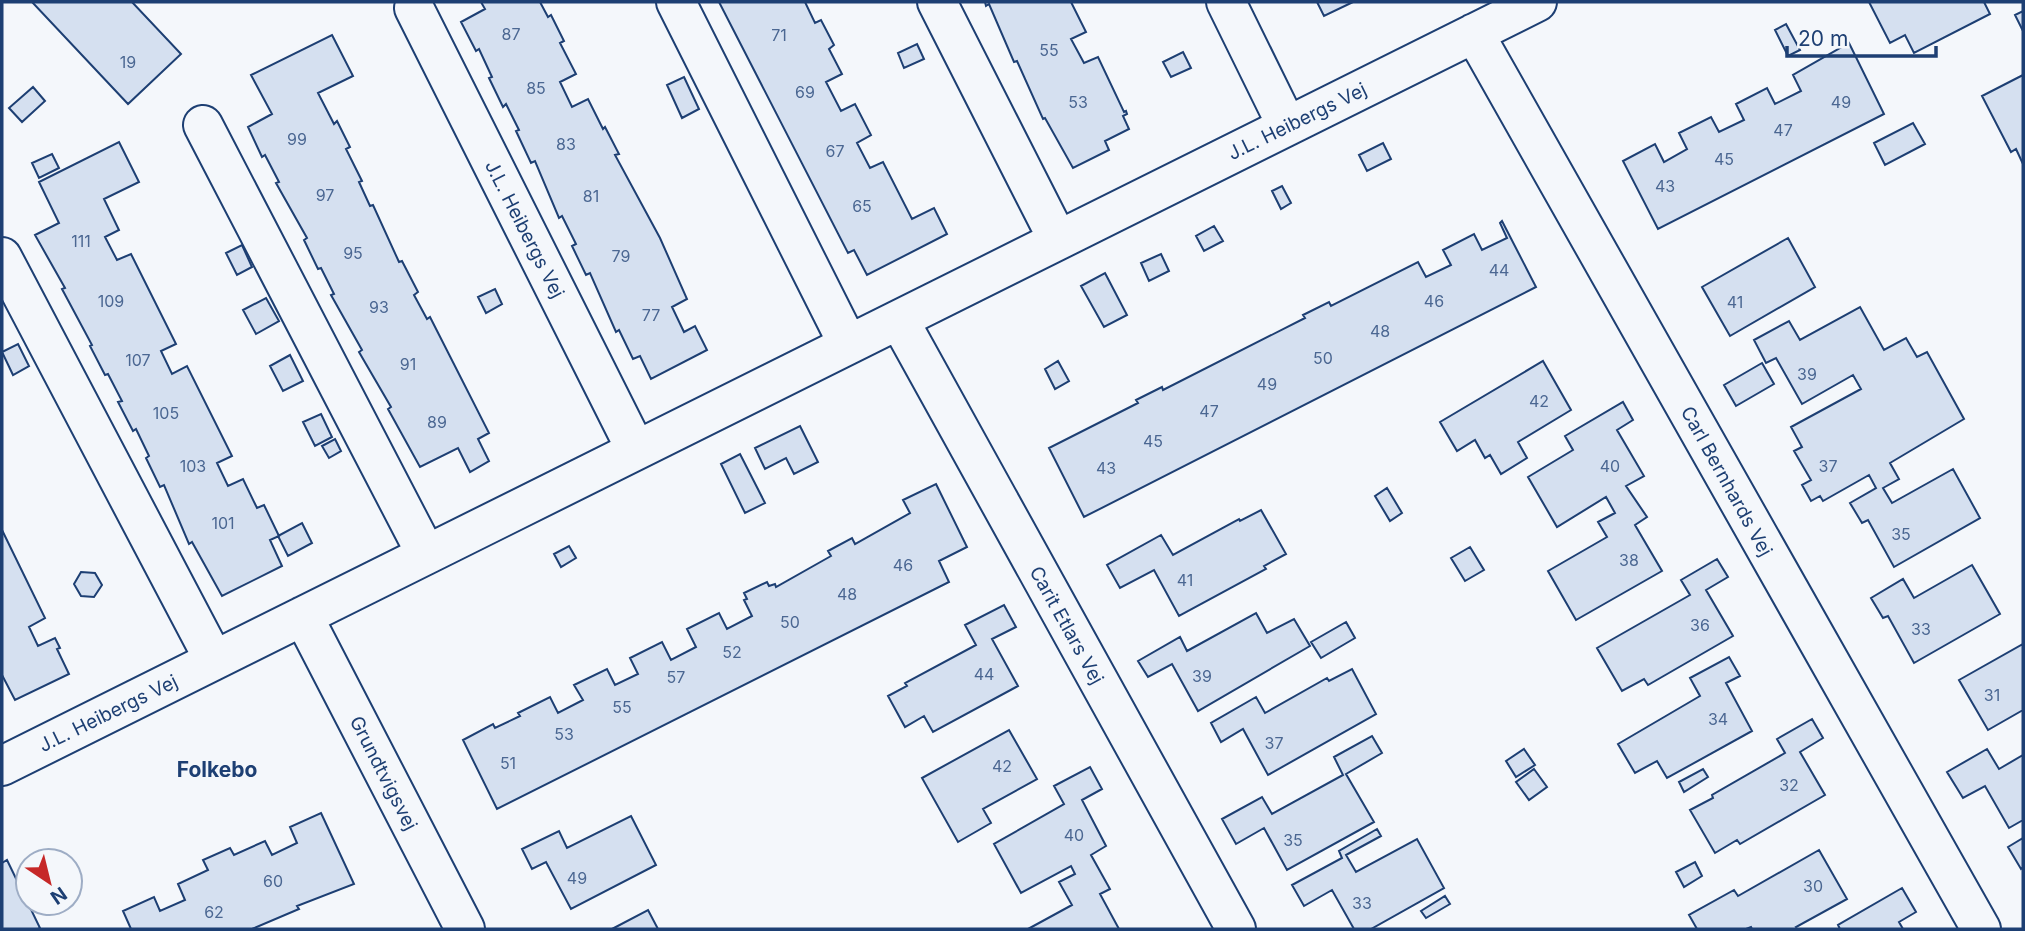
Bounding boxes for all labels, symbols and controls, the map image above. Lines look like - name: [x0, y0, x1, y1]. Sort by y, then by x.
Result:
- scale bar: [1787, 14, 1936, 58]
- house number: 87: [502, 24, 520, 44]
- house number: 71: [771, 25, 787, 45]
- text: 20 m: [1798, 26, 1848, 51]
- house number: 55: [1039, 40, 1059, 60]
- house number: 19: [120, 52, 136, 72]
- house number: 85: [526, 78, 546, 98]
- street label: J.L. Heibergs Vej: [1224, 78, 1370, 165]
- house number: 69: [795, 82, 815, 102]
- house number: 53: [1068, 92, 1088, 112]
- house number: 49: [1831, 92, 1851, 112]
- house number: 47: [1773, 120, 1793, 140]
- house number: 99: [287, 129, 307, 149]
- house number: 83: [556, 134, 576, 154]
- house number: 67: [826, 141, 844, 161]
- house number: 45: [1714, 149, 1734, 169]
- street label: J.L. Heibergs Vej: [480, 157, 569, 302]
- house number: 43: [1655, 176, 1675, 196]
- house number: 97: [316, 185, 334, 205]
- house number: 81: [583, 186, 599, 206]
- house number: 65: [852, 196, 872, 216]
- house number: 111: [71, 231, 91, 251]
- house number: 95: [343, 243, 363, 263]
- house number: 79: [612, 246, 630, 266]
- house number: 44: [1489, 260, 1509, 280]
- house number: 109: [98, 291, 124, 311]
- house number: 46: [1424, 291, 1444, 311]
- house number: 41: [1727, 292, 1743, 312]
- house number: 93: [369, 297, 389, 317]
- house number: 77: [642, 305, 660, 325]
- house number: 48: [1370, 321, 1390, 341]
- house number: 50: [1313, 348, 1333, 368]
- house number: 107: [125, 350, 151, 370]
- house number: 91: [400, 354, 416, 374]
- house number: 39: [1797, 364, 1817, 384]
- house number: 49: [1257, 374, 1277, 394]
- house number: 42: [1529, 391, 1549, 411]
- house number: 47: [1199, 401, 1219, 421]
- street label: Carl Bernhards Vej: [1676, 402, 1777, 560]
- house number: 105: [153, 403, 179, 423]
- house number: 89: [427, 412, 447, 432]
- house number: 45: [1143, 431, 1163, 451]
- house number: 103: [180, 456, 206, 476]
- house number: 40: [1600, 456, 1620, 476]
- house number: 37: [1819, 456, 1837, 476]
- house number: 43: [1096, 458, 1116, 478]
- house number: 101: [211, 513, 235, 533]
- house number: 35: [1891, 524, 1911, 544]
- house number: 38: [1619, 550, 1639, 570]
- house number: 46: [893, 555, 913, 575]
- street label: Carit Etlars Vej: [1025, 562, 1108, 688]
- house number: 41: [1177, 570, 1193, 590]
- house number: 48: [837, 584, 857, 604]
- house number: 50: [780, 612, 800, 632]
- house number: 36: [1690, 615, 1710, 635]
- house number: 33: [1911, 619, 1931, 639]
- house number: 52: [722, 642, 742, 662]
- house number: 44: [974, 664, 994, 684]
- house number: 39: [1192, 666, 1212, 686]
- house number: 57: [667, 667, 685, 687]
- street label: J.L. Heibergs Vej: [35, 670, 181, 757]
- house number: 31: [1984, 685, 2000, 705]
- house number: 55: [612, 697, 632, 717]
- house number: 34: [1708, 709, 1728, 729]
- street label: Grundtvigsvej: [345, 712, 422, 834]
- house number: 53: [554, 724, 574, 744]
- house number: 37: [1265, 733, 1283, 753]
- house number: 51: [500, 753, 516, 773]
- house number: 42: [992, 756, 1012, 776]
- district label: Folkebo: [177, 757, 257, 782]
- house number: 32: [1779, 775, 1799, 795]
- house number: 40: [1064, 825, 1084, 845]
- house number: 35: [1283, 830, 1303, 850]
- north arrow: [14, 847, 84, 917]
- house number: 49: [567, 868, 587, 888]
- house number: 60: [263, 871, 283, 891]
- house number: 30: [1803, 876, 1823, 896]
- text: N: [46, 882, 71, 909]
- house number: 33: [1352, 893, 1372, 913]
- house number: 62: [204, 902, 224, 922]

